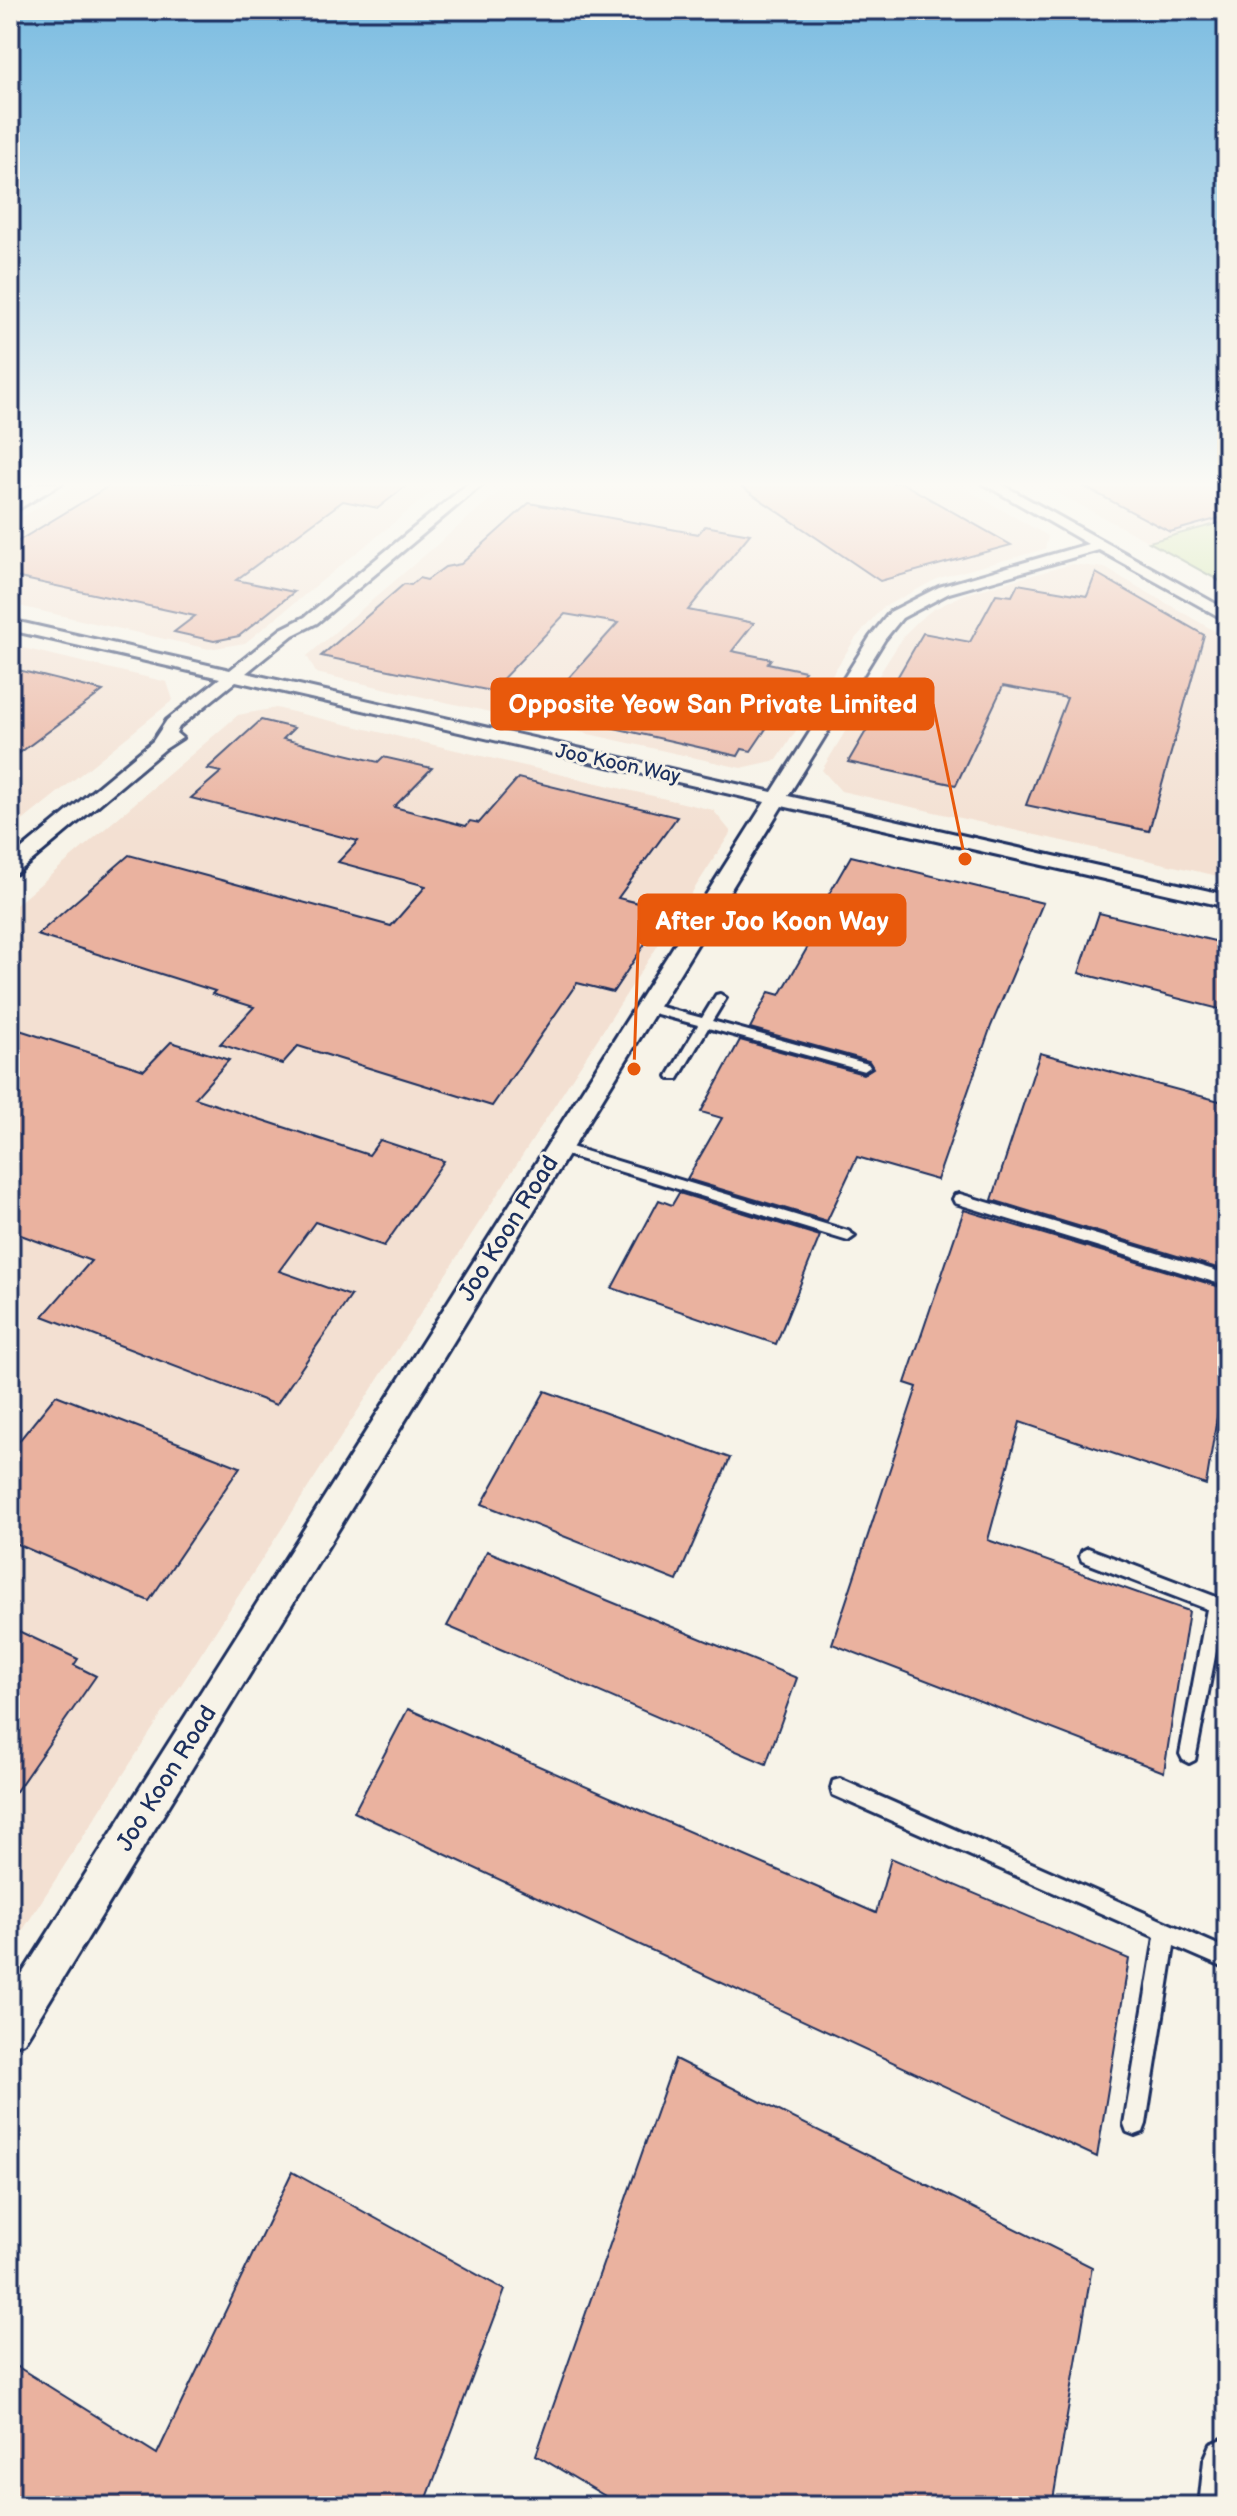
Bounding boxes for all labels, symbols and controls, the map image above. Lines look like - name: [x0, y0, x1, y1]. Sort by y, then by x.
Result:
- callout: Opposite Yeow San Private Limited: [492, 679, 933, 729]
- text: Opposite Yeow San Private Limited: [508, 690, 918, 721]
- street label: Joo Koon Way: [553, 739, 682, 789]
- callout: After Joo Koon Way: [639, 895, 905, 945]
- text: After Joo Koon Way: [654, 907, 889, 938]
- street label: Joo Koon Road: [452, 1150, 565, 1306]
- street label: Joo Koon Road: [110, 1700, 223, 1856]

